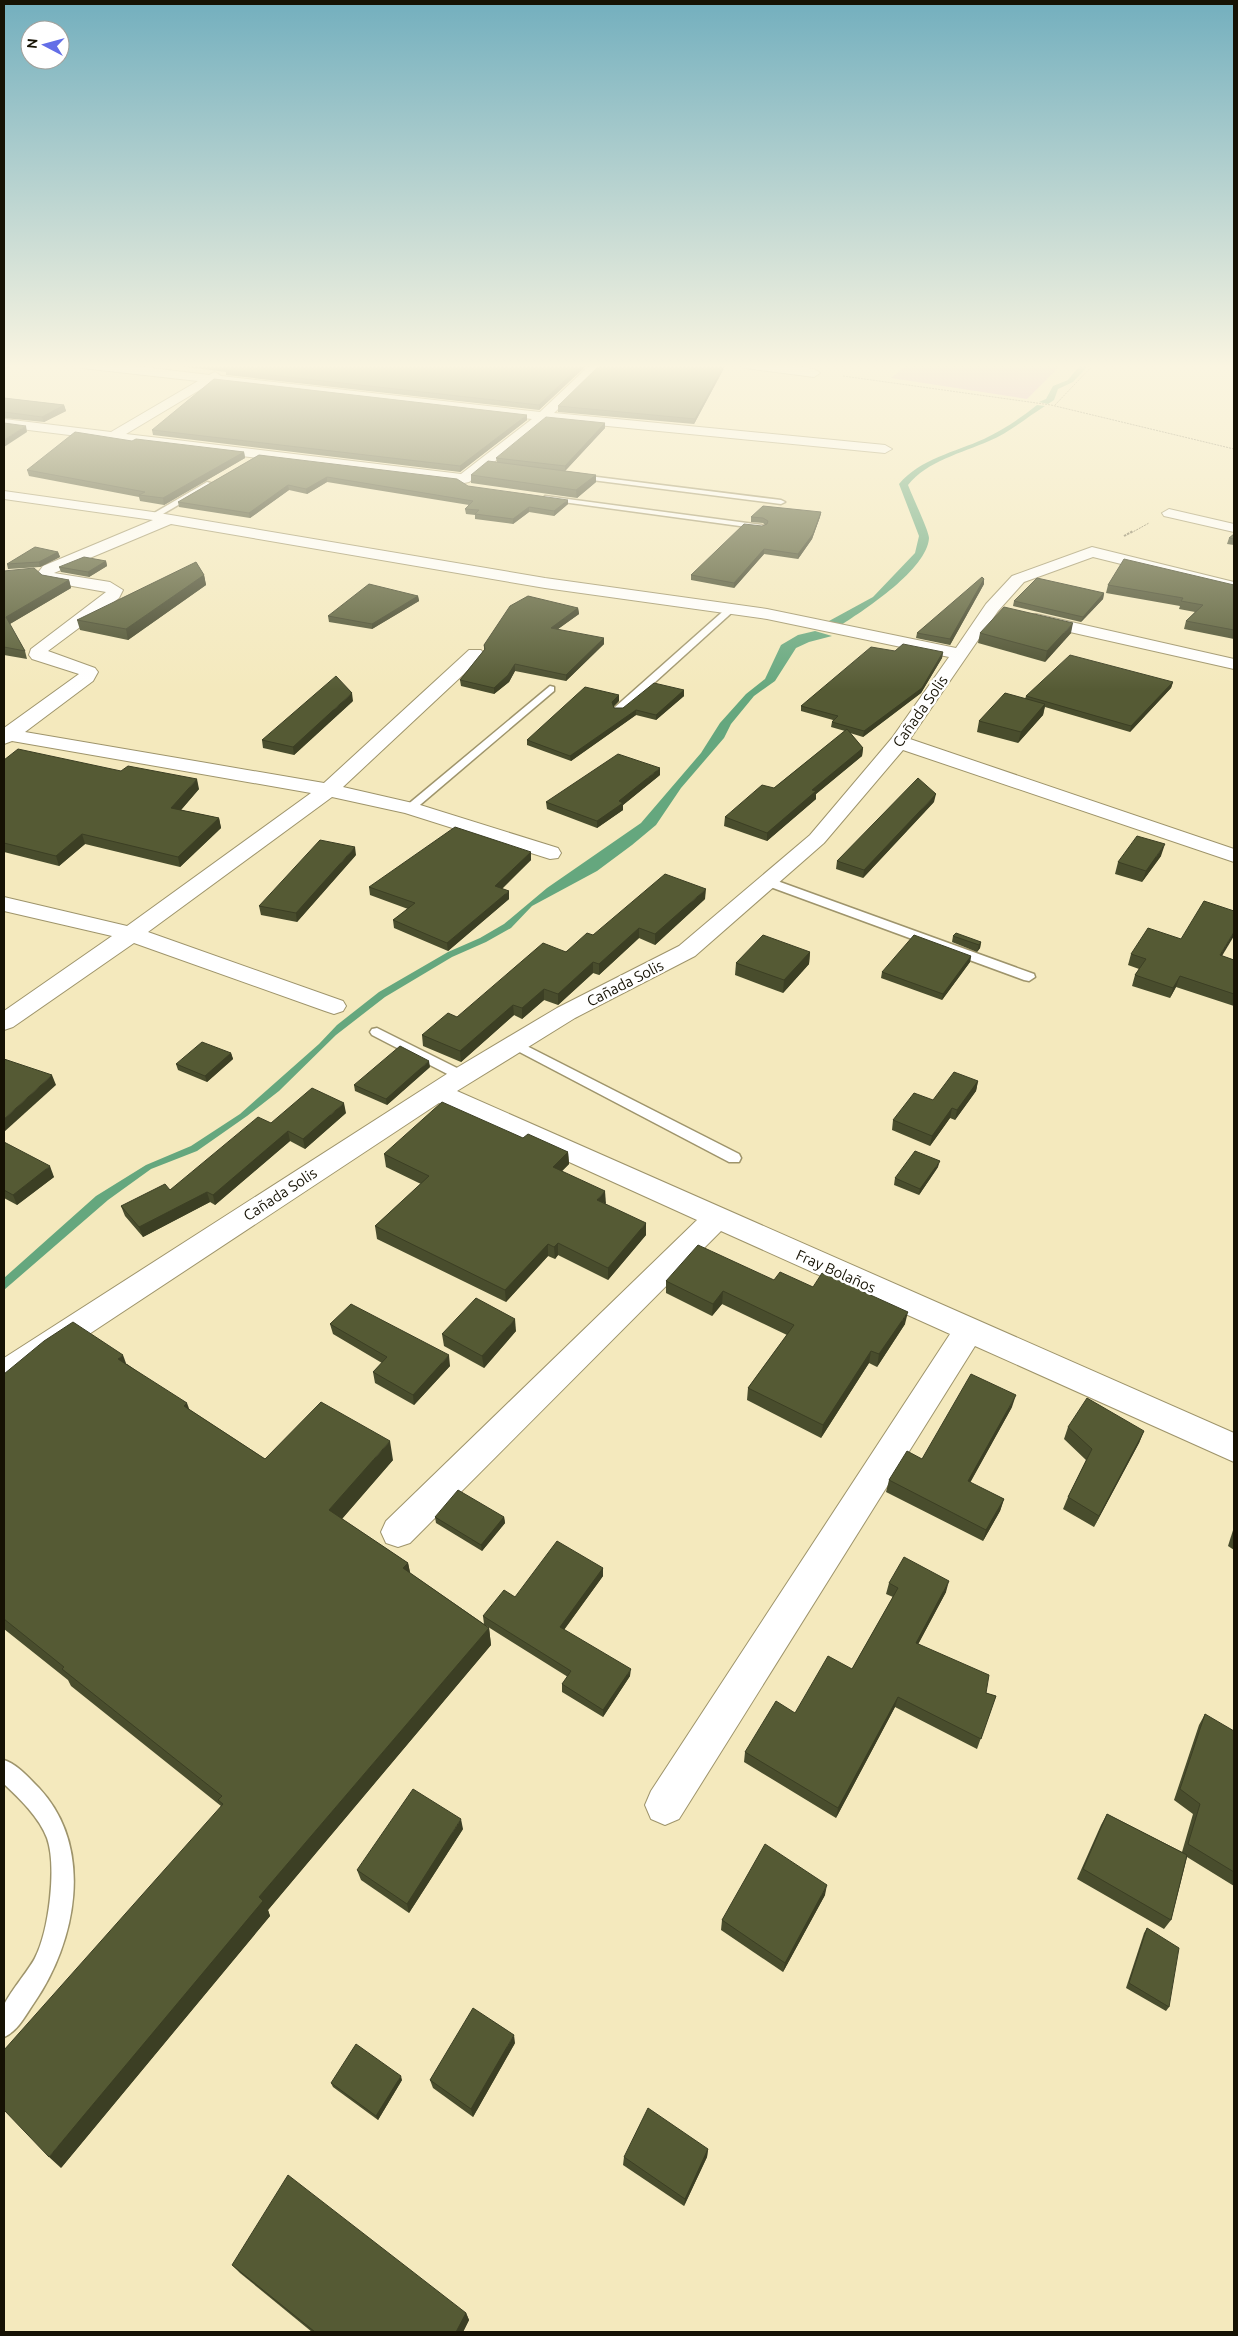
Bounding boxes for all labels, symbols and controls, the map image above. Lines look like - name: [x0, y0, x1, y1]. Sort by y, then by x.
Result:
- north arrow: [20, 20, 70, 70]
- text: N: [24, 38, 41, 50]
- street label: Cañada Solis: [889, 672, 951, 750]
- street label: Cañada Solis: [584, 956, 666, 1010]
- street label: Cañada Solis: [240, 1164, 320, 1224]
- street label: Fray Bolaños: [793, 1246, 879, 1296]

